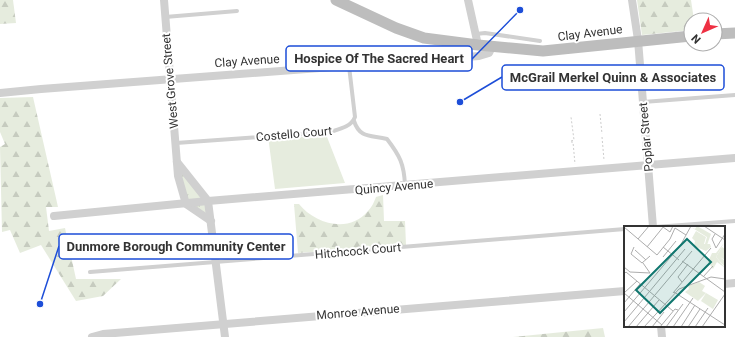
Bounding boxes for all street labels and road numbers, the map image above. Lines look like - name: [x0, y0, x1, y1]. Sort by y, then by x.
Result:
- street label: Clay Avenue: [557, 22, 623, 44]
- street label: West Grove Street: [159, 33, 181, 129]
- street label: Clay Avenue: [214, 52, 280, 70]
- street label: Poplar Street: [636, 102, 656, 172]
- street label: Costello Court: [255, 124, 333, 144]
- street label: Quincy Avenue: [354, 177, 434, 197]
- street label: Hitchcock Court: [314, 240, 402, 262]
- street label: Monroe Avenue: [316, 301, 400, 323]

